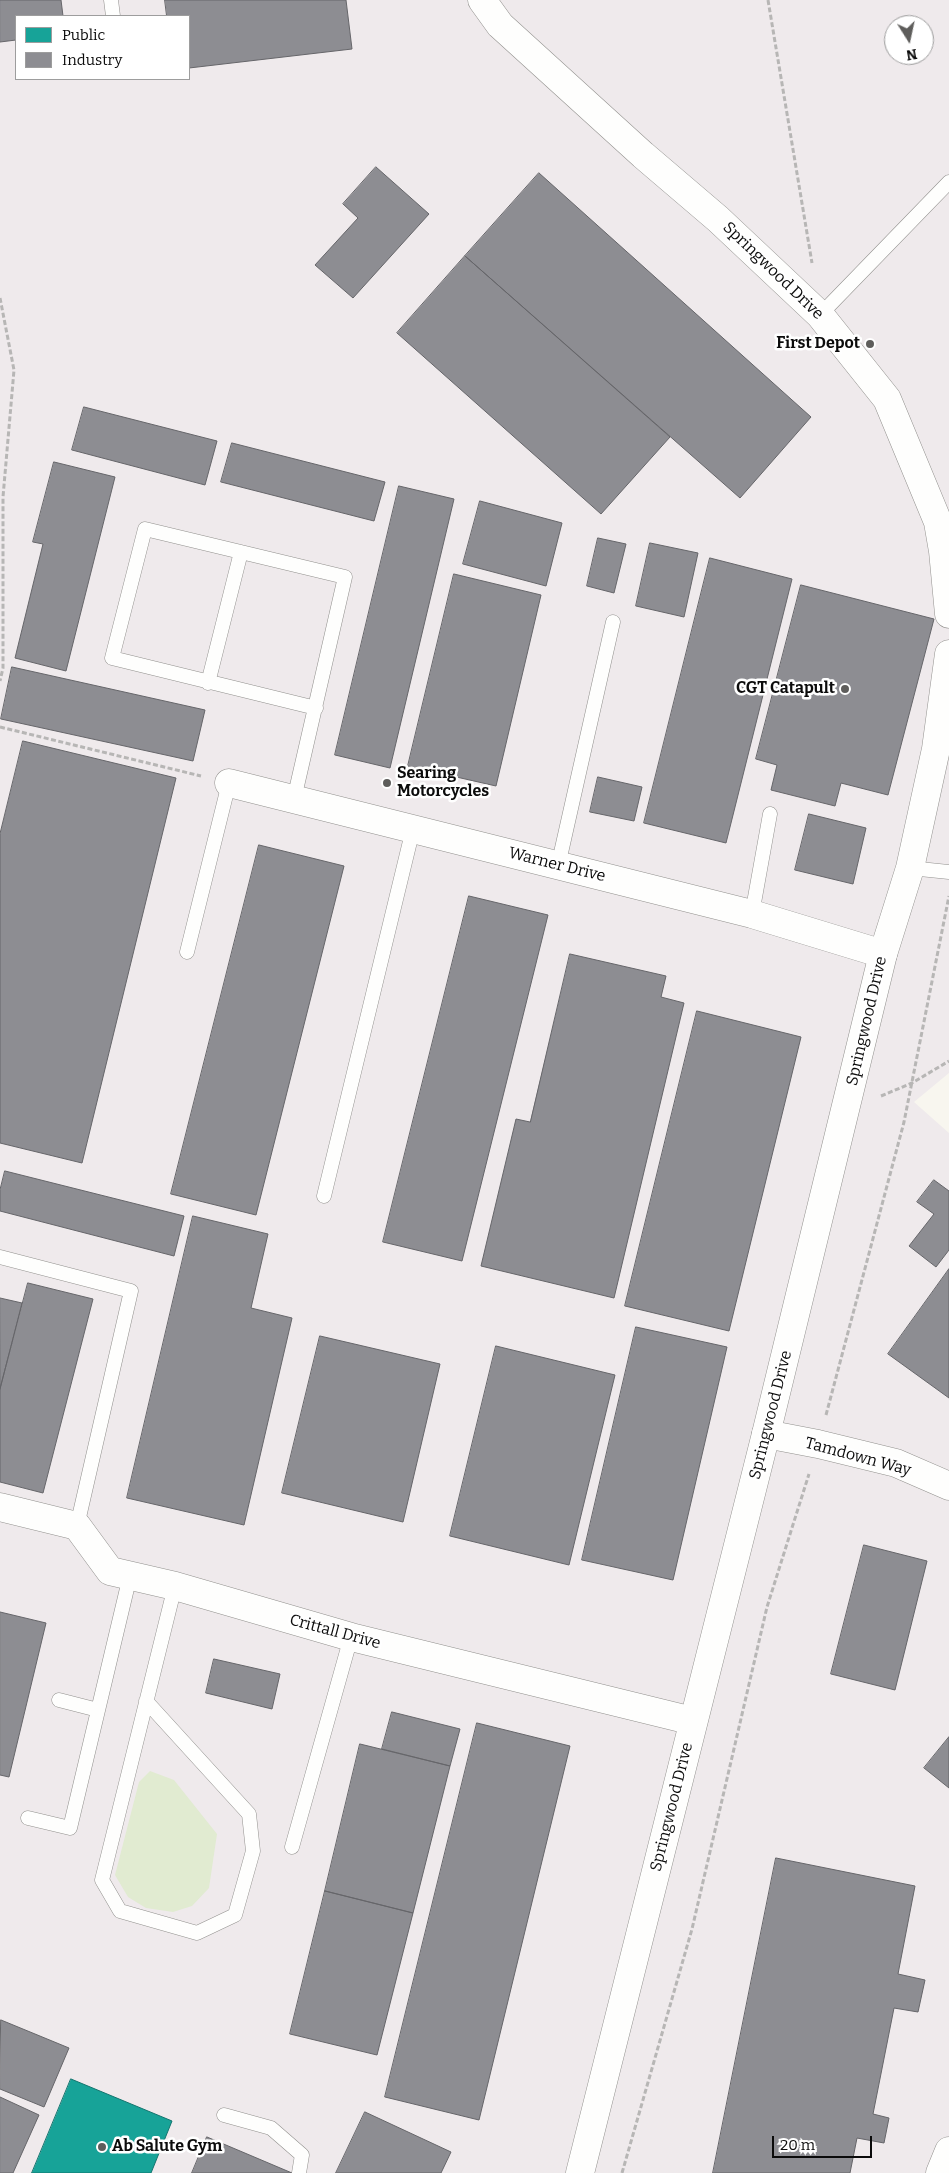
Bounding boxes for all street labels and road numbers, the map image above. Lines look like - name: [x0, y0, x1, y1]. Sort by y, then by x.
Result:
- street label: Springwood Drive: [719, 218, 827, 324]
- street label: Warner Drive: [507, 844, 607, 886]
- street label: Springwood Drive: [843, 954, 891, 1088]
- street label: Springwood Drive: [746, 1349, 796, 1481]
- street label: Tamdown Way: [803, 1434, 913, 1480]
- street label: Crittall Drive: [287, 1611, 383, 1653]
- street label: Springwood Drive: [647, 1741, 697, 1873]

